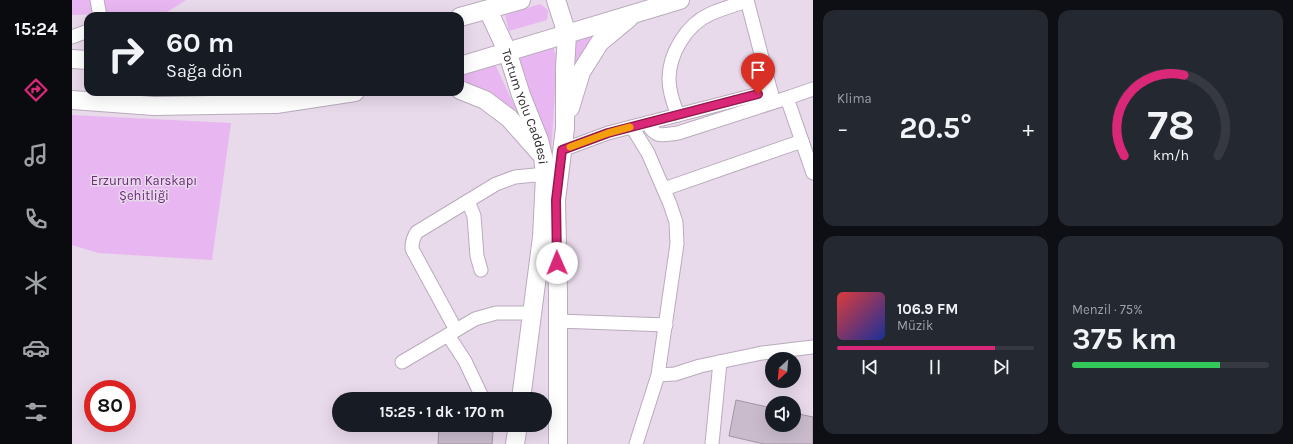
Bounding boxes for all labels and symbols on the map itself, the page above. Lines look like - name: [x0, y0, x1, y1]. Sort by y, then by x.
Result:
- street label: Tortum Yolu Caddesi: [499, 47, 551, 165]
- pin: [741, 53, 775, 94]
- park label: Erzurum Karskapı Şehitliği: [91, 173, 197, 203]
- position arrow: [536, 242, 578, 284]
- north arrow: [765, 352, 801, 388]
- speed limit sign: 80: [84, 380, 136, 432]

